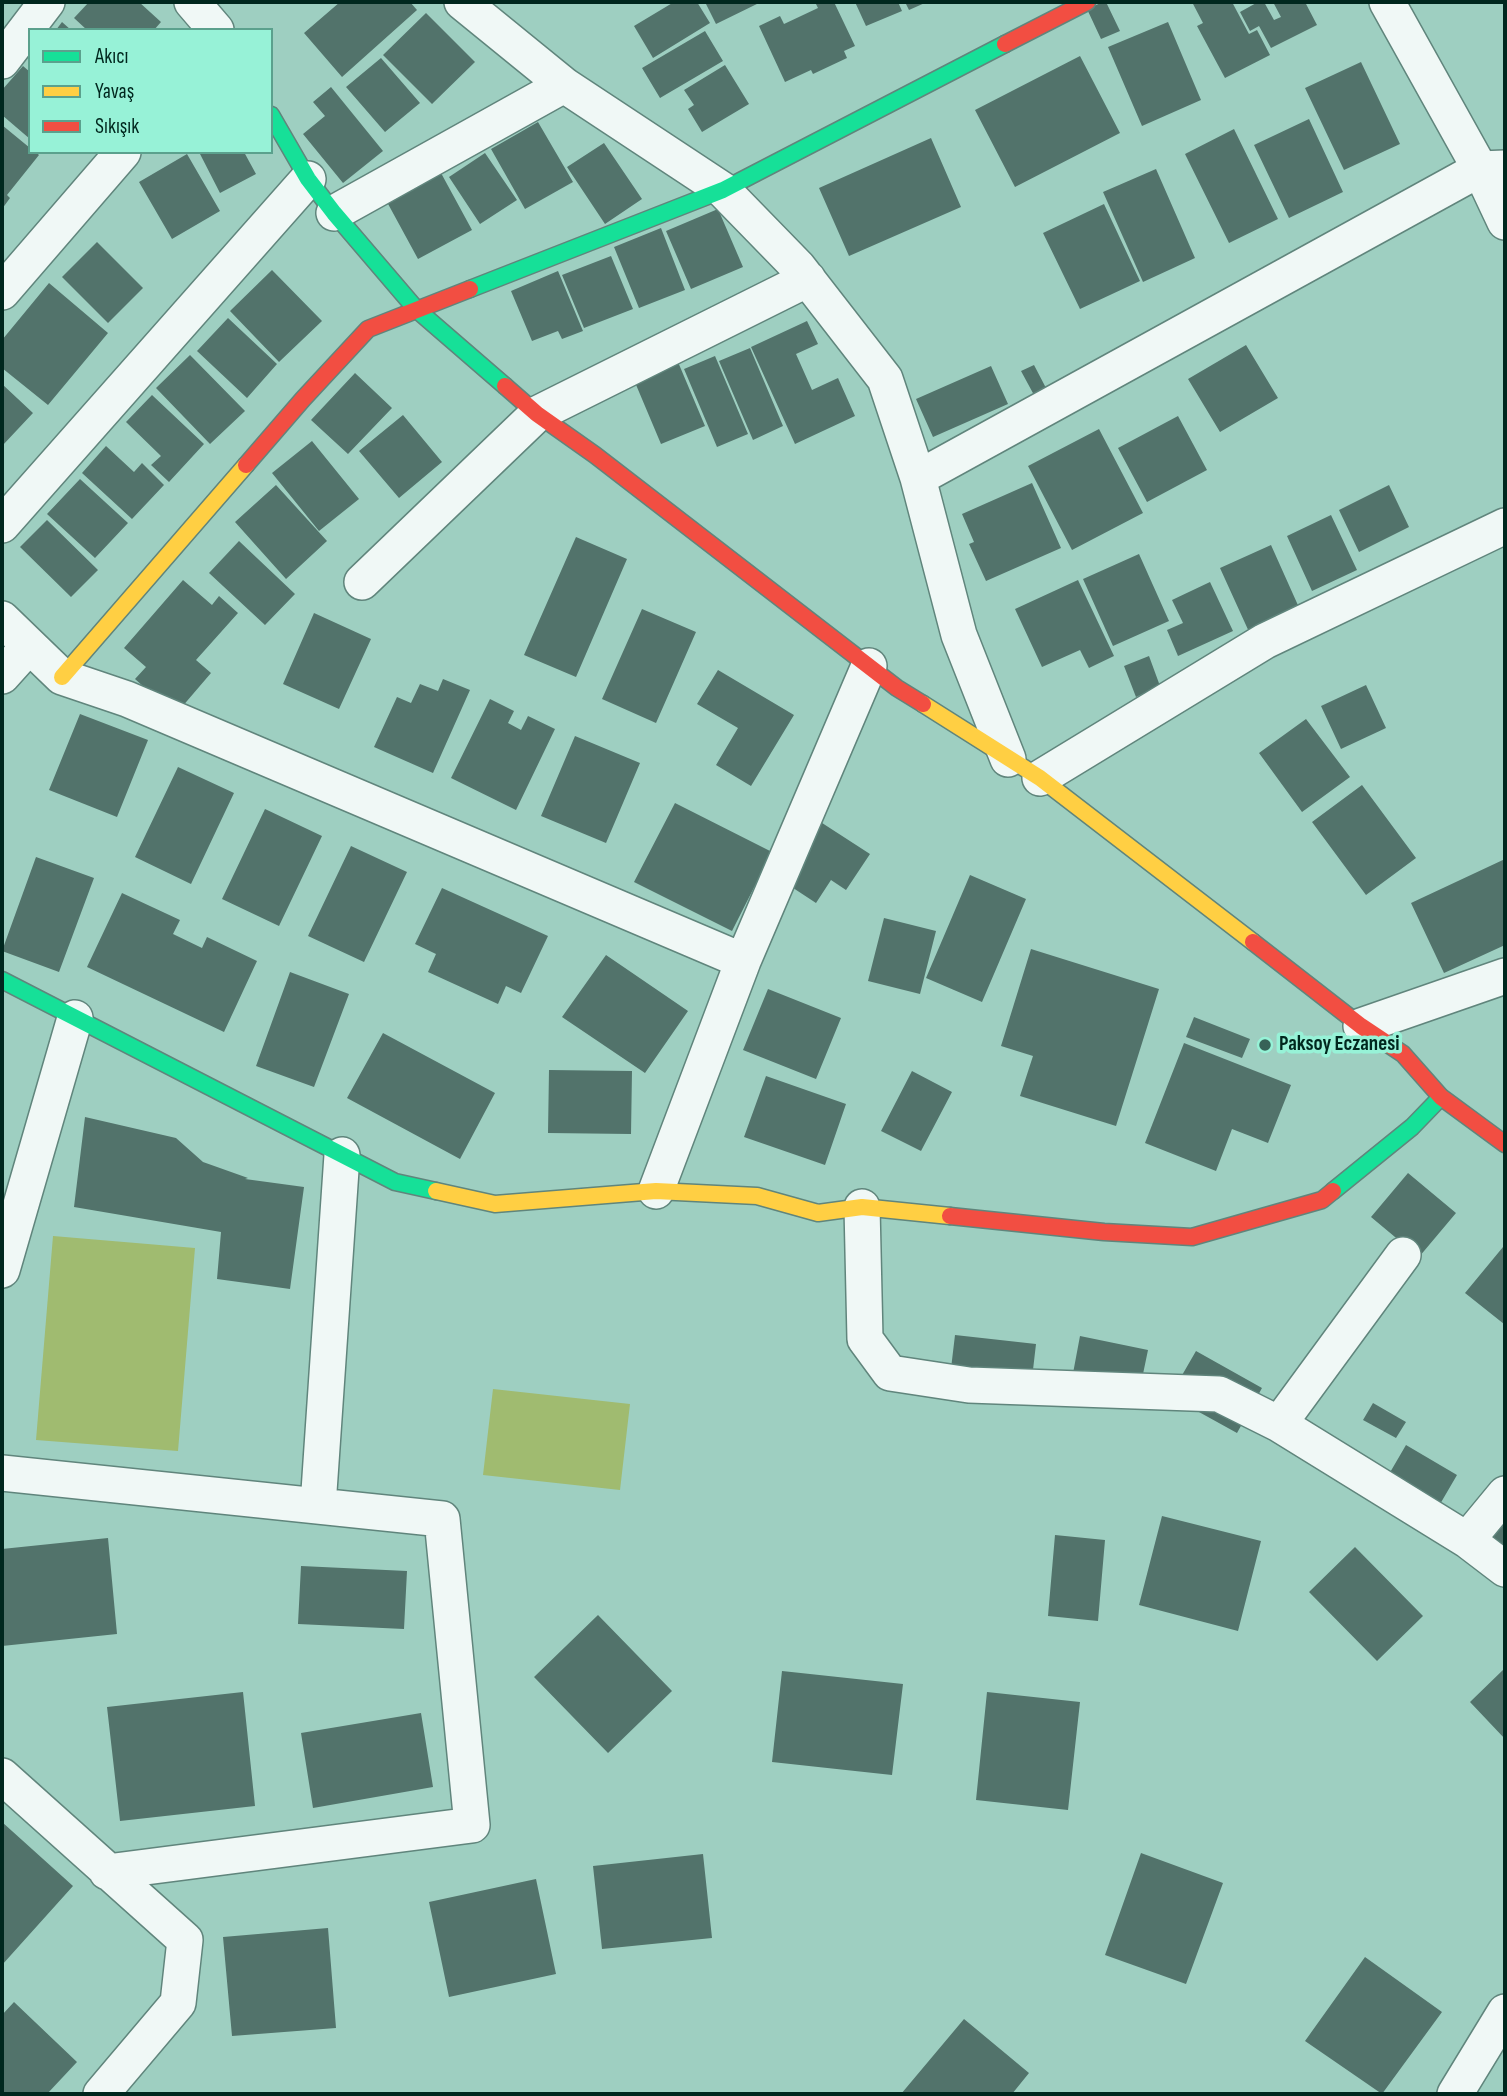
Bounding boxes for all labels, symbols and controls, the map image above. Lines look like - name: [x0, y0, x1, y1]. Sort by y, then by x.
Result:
- legend: [28, 28, 273, 154]
- text: Akıcı: [95, 44, 128, 69]
- text: Yavaş: [95, 79, 134, 104]
- text: Sıkışık: [95, 114, 139, 139]
- place label: Paksoy Eczanesi: [1279, 1032, 1399, 1058]
- marker: Paksoy Eczanesi: [1257, 1037, 1273, 1053]

